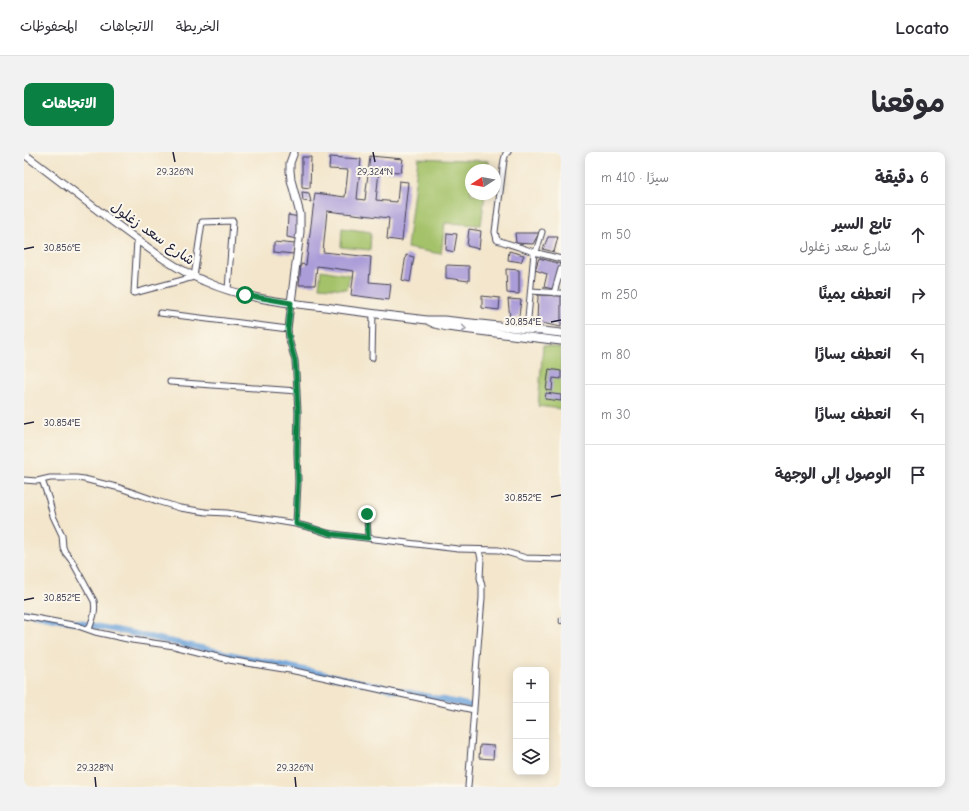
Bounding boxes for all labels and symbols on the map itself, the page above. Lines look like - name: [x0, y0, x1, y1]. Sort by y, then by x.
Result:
- north arrow: [465, 164, 501, 200]
- text: 29.326°N: [157, 166, 193, 178]
- text: 29.324°N: [357, 166, 393, 178]
- street label: شارع سعد زغلول: [107, 198, 198, 269]
- text: 30.856°E: [43, 242, 81, 254]
- route start: [236, 286, 254, 304]
- text: 30.854°E: [505, 316, 541, 328]
- one-way arrow: [461, 324, 467, 333]
- text: 30.854°E: [44, 417, 80, 429]
- text: 30.852°E: [505, 492, 541, 504]
- route end: [358, 505, 376, 523]
- text: 30.852°E: [44, 592, 80, 604]
- text: 29.328°N: [77, 762, 113, 774]
- text: 29.326°N: [277, 762, 313, 774]

